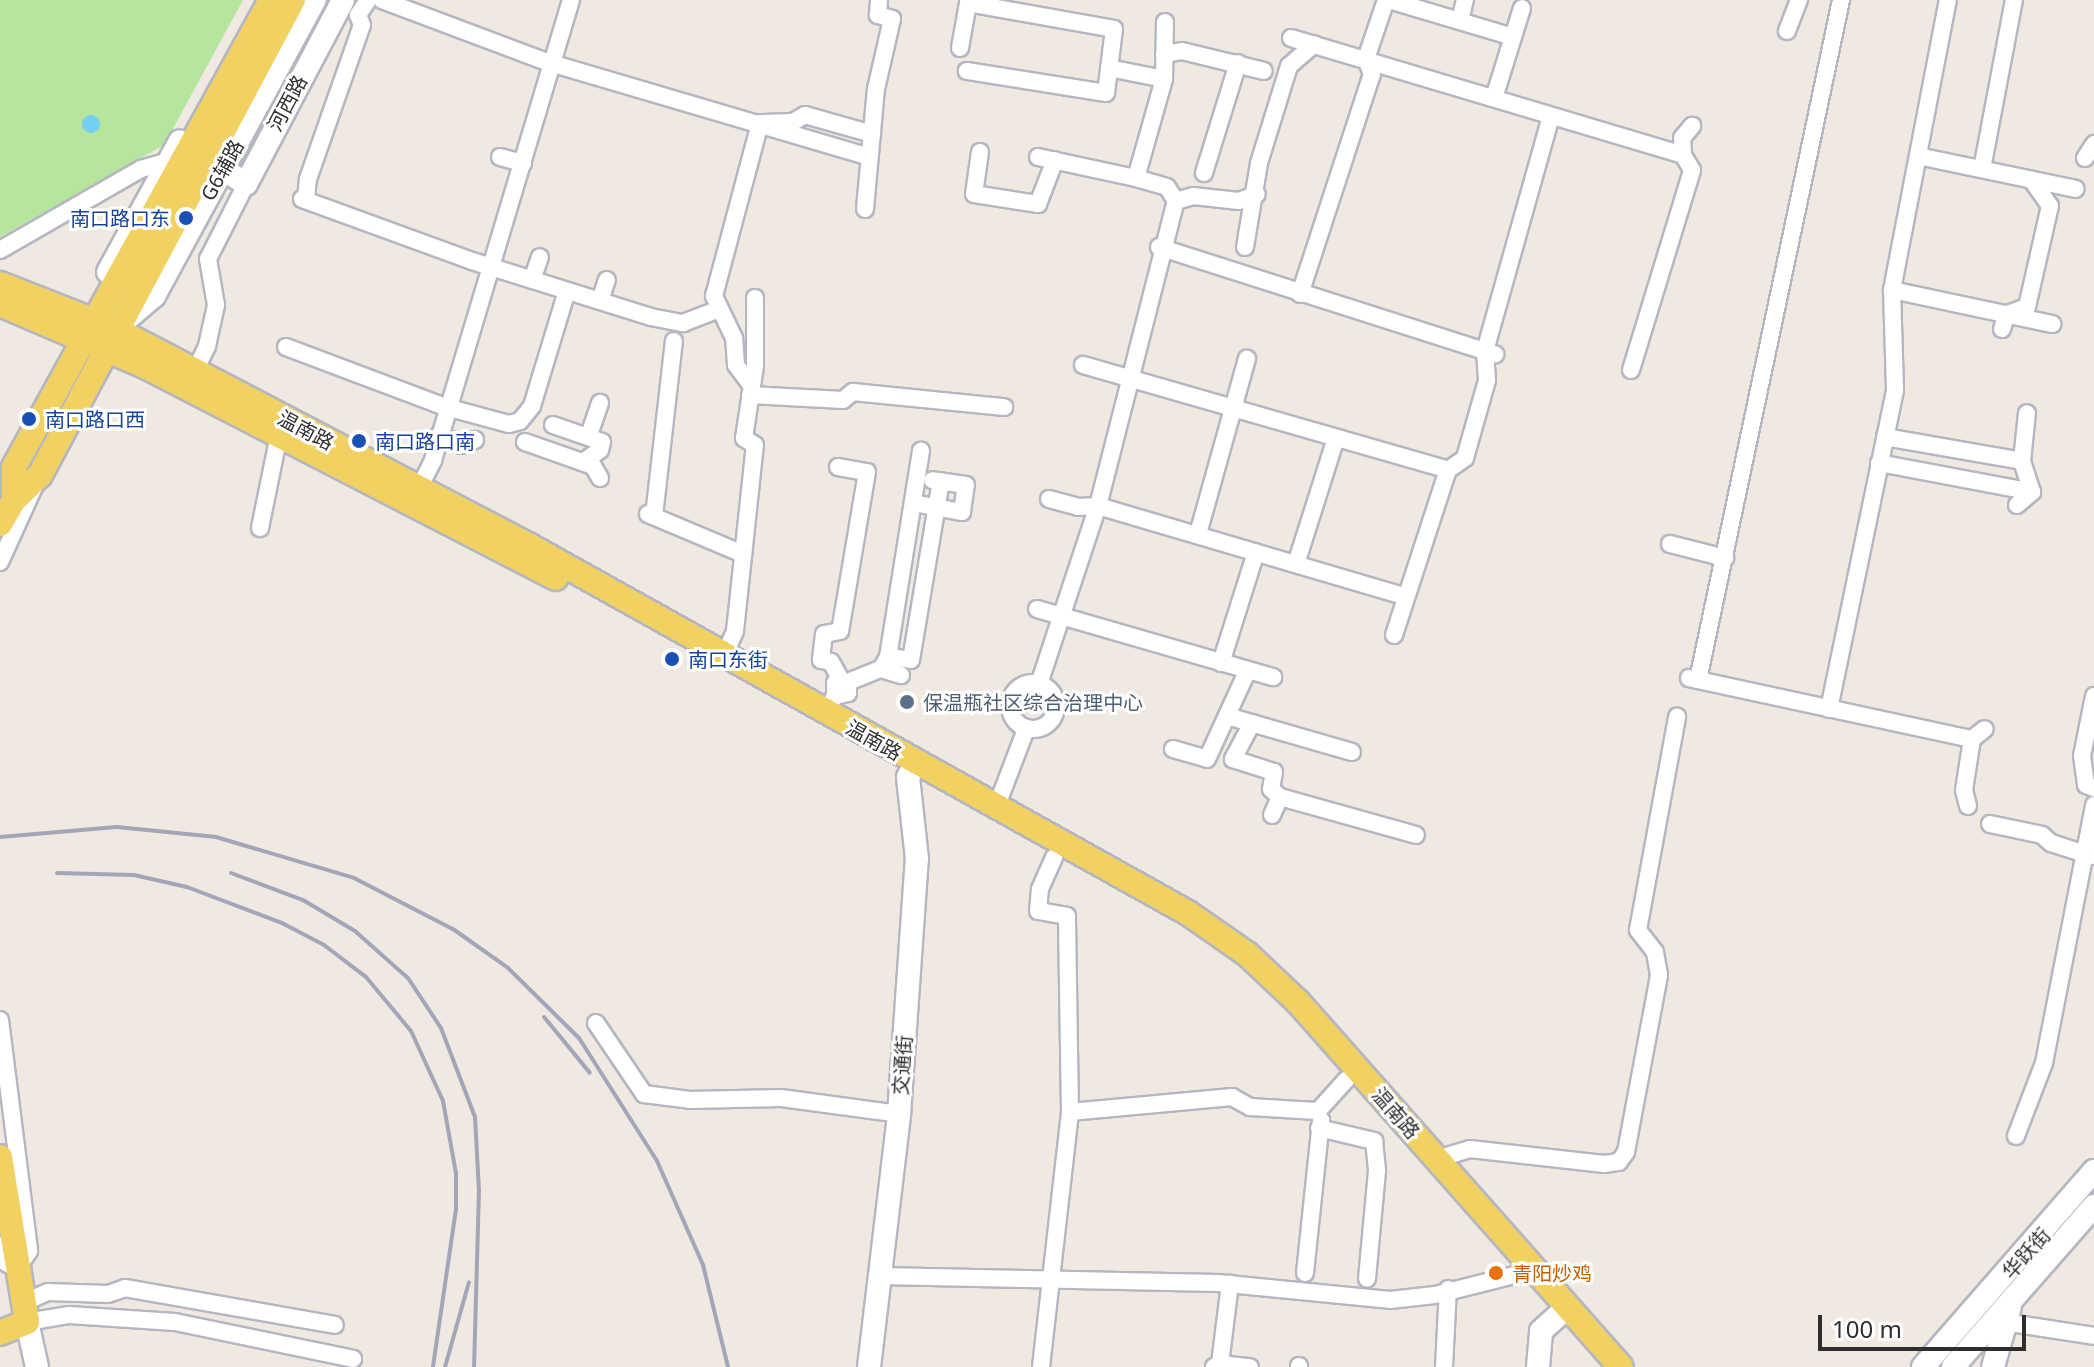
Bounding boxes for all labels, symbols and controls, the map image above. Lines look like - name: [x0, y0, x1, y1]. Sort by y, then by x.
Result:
- street label: 河西路: [262, 71, 312, 135]
- street label: G6辅路: [196, 135, 248, 205]
- place label: 南口路口东: [70, 206, 170, 230]
- marker: 南口路口东: [177, 209, 195, 227]
- street label: 温南路: [274, 405, 338, 455]
- place label: 南口路口西: [45, 407, 145, 431]
- marker: 南口路口西: [20, 410, 38, 428]
- place label: 南口路口南: [375, 429, 475, 453]
- marker: 南口路口南: [350, 432, 368, 450]
- place label: 南口东街: [688, 647, 768, 671]
- marker: 南口东街: [663, 650, 681, 668]
- place label: 保温瓶社区综合治理中心: [923, 690, 1143, 714]
- marker: 保温瓶社区综合治理中心: [898, 693, 916, 711]
- street label: 温南路: [842, 715, 906, 765]
- street label: 交通街: [888, 1034, 916, 1096]
- street label: 温南路: [1367, 1082, 1425, 1144]
- street label: 华跃街: [1997, 1223, 2055, 1283]
- place label: 青阳炒鸡: [1512, 1261, 1592, 1285]
- marker: 青阳炒鸡: [1487, 1264, 1505, 1282]
- scale bar: [1822, 1299, 2030, 1349]
- text: 100 m: [1832, 1312, 1902, 1345]

